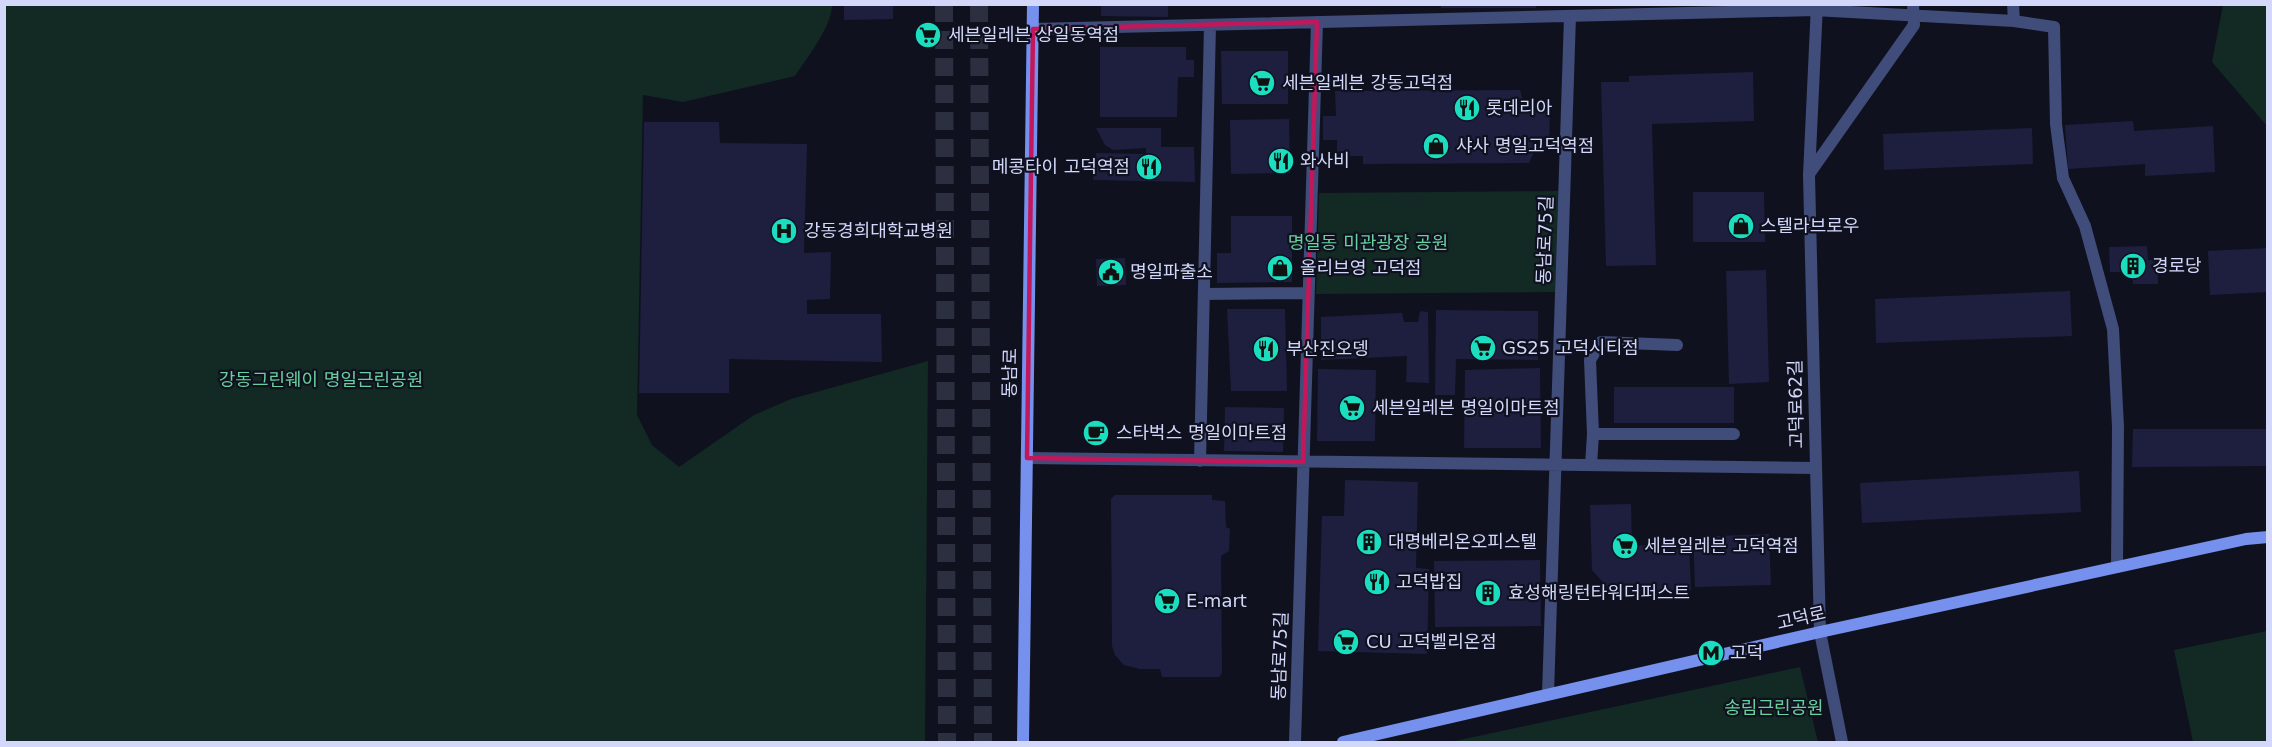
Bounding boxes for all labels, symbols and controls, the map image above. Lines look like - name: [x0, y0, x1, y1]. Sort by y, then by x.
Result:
- supermarket icon: 세븐일레븐 상일동역점: [913, 20, 943, 50]
- place label: 세븐일레븐 상일동역점: [948, 24, 1119, 45]
- supermarket icon: 세븐일레븐 강동고덕점: [1247, 68, 1277, 98]
- place label: 세븐일레븐 강동고덕점: [1282, 72, 1453, 93]
- restaurant icon: 롯데리아: [1452, 93, 1482, 123]
- place label: 롯데리아: [1486, 97, 1553, 118]
- shop icon: 샤사 명일고덕역점: [1421, 131, 1451, 161]
- place label: 샤사 명일고덕역점: [1456, 135, 1594, 156]
- restaurant icon: 와사비: [1266, 146, 1296, 176]
- place label: 와사비: [1300, 150, 1350, 171]
- restaurant icon: 메콩타이 고덕역점: [1134, 152, 1164, 182]
- place label: 메콩타이 고덕역점: [992, 156, 1130, 177]
- street label: 동남로75길: [1532, 195, 1557, 285]
- shop icon: 스텔라브로우: [1726, 211, 1756, 241]
- place label: 스텔라브로우: [1760, 215, 1859, 236]
- hospital icon: 강동경희대학교병원: [769, 216, 799, 246]
- place label: 강동경희대학교병원: [804, 220, 953, 241]
- park label: 명일동 미관광장 공원: [1288, 232, 1448, 253]
- building icon: 경로당: [2118, 251, 2148, 281]
- shop icon: 올리브영 고덕점: [1265, 253, 1295, 283]
- place label: 경로당: [2152, 255, 2202, 276]
- public building icon: 명일파출소: [1096, 257, 1126, 287]
- place label: 올리브영 고덕점: [1300, 257, 1422, 278]
- place label: 명일파출소: [1130, 261, 1213, 282]
- supermarket icon: GS25 고덕시티점: [1468, 333, 1498, 363]
- restaurant icon: 부산진오뎅: [1251, 334, 1281, 364]
- place label: GS25 고덕시티점: [1502, 337, 1639, 358]
- place label: 부산진오뎅: [1286, 338, 1369, 359]
- street label: 동남로: [999, 348, 1020, 398]
- street label: 고덕로62길: [1784, 359, 1807, 449]
- park label: 강동그린웨이 명일근린공원: [219, 369, 423, 390]
- supermarket icon: 세븐일레븐 명일이마트점: [1337, 393, 1367, 423]
- place label: 세븐일레븐 명일이마트점: [1372, 397, 1560, 418]
- cafe icon: 스타벅스 명일이마트점: [1081, 418, 1111, 448]
- place label: 스타벅스 명일이마트점: [1116, 422, 1287, 443]
- building icon: 대명베리온오피스텔: [1354, 527, 1384, 557]
- place label: 대명베리온오피스텔: [1388, 531, 1537, 552]
- supermarket icon: 세븐일레븐 고덕역점: [1610, 531, 1640, 561]
- place label: 세븐일레븐 고덕역점: [1644, 535, 1799, 556]
- restaurant icon: 고덕밥집: [1362, 567, 1392, 597]
- place label: 고덕밥집: [1396, 571, 1462, 592]
- building icon: 효성해링턴타워더퍼스트: [1473, 578, 1503, 608]
- place label: 효성해링턴타워더퍼스트: [1508, 582, 1690, 603]
- supermarket icon: E-mart: [1152, 586, 1182, 616]
- place label: E-mart: [1186, 590, 1247, 611]
- street label: 고덕로: [1774, 602, 1827, 633]
- street label: 동남로75길: [1267, 611, 1292, 701]
- supermarket icon: CU 고덕벨리온점: [1331, 627, 1361, 657]
- place label: CU 고덕벨리온점: [1366, 631, 1497, 652]
- metro station icon: 고덕: [1696, 638, 1726, 668]
- place label: 고덕: [1730, 642, 1763, 663]
- park label: 송림근린공원: [1724, 697, 1824, 718]

